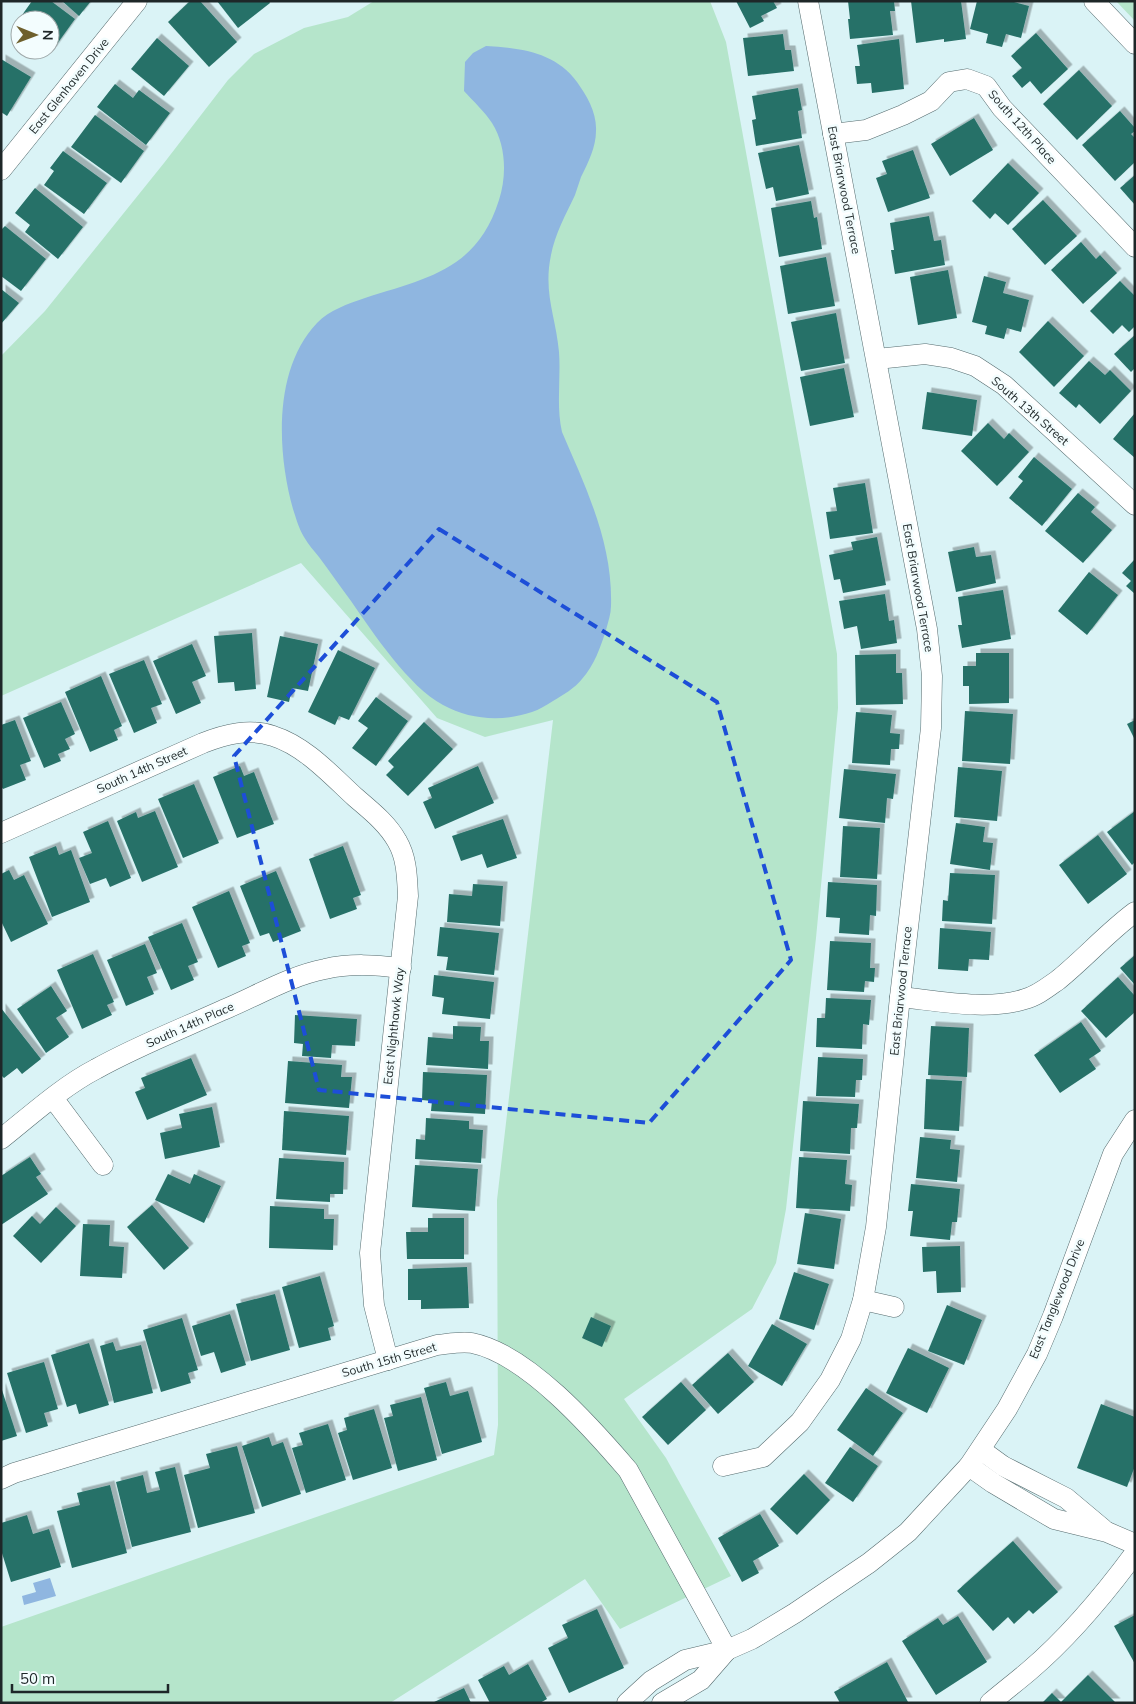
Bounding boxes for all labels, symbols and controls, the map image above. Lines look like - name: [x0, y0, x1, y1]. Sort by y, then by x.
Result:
- north arrow: [10, 10, 60, 60]
- text: N: [39, 30, 57, 41]
- street label: East Glenhaven Drive: [25, 35, 112, 137]
- street label: South 12th Place: [985, 86, 1060, 167]
- street label: East Briarwood Terrace: [825, 125, 864, 255]
- street label: South 13th Street: [989, 373, 1072, 448]
- street label: East Briarwood Terrace: [900, 523, 937, 653]
- street label: South 14th Street: [94, 743, 189, 796]
- street label: East Briarwood Terrace: [886, 925, 915, 1056]
- street label: East Nighthawk Way: [380, 966, 407, 1085]
- street label: South 14th Place: [144, 998, 236, 1051]
- street label: East Tanglewood Drive: [1026, 1237, 1087, 1361]
- street label: South 15th Street: [340, 1339, 438, 1380]
- scale bar: [12, 1662, 169, 1694]
- text: 50 m: [20, 1669, 55, 1688]

